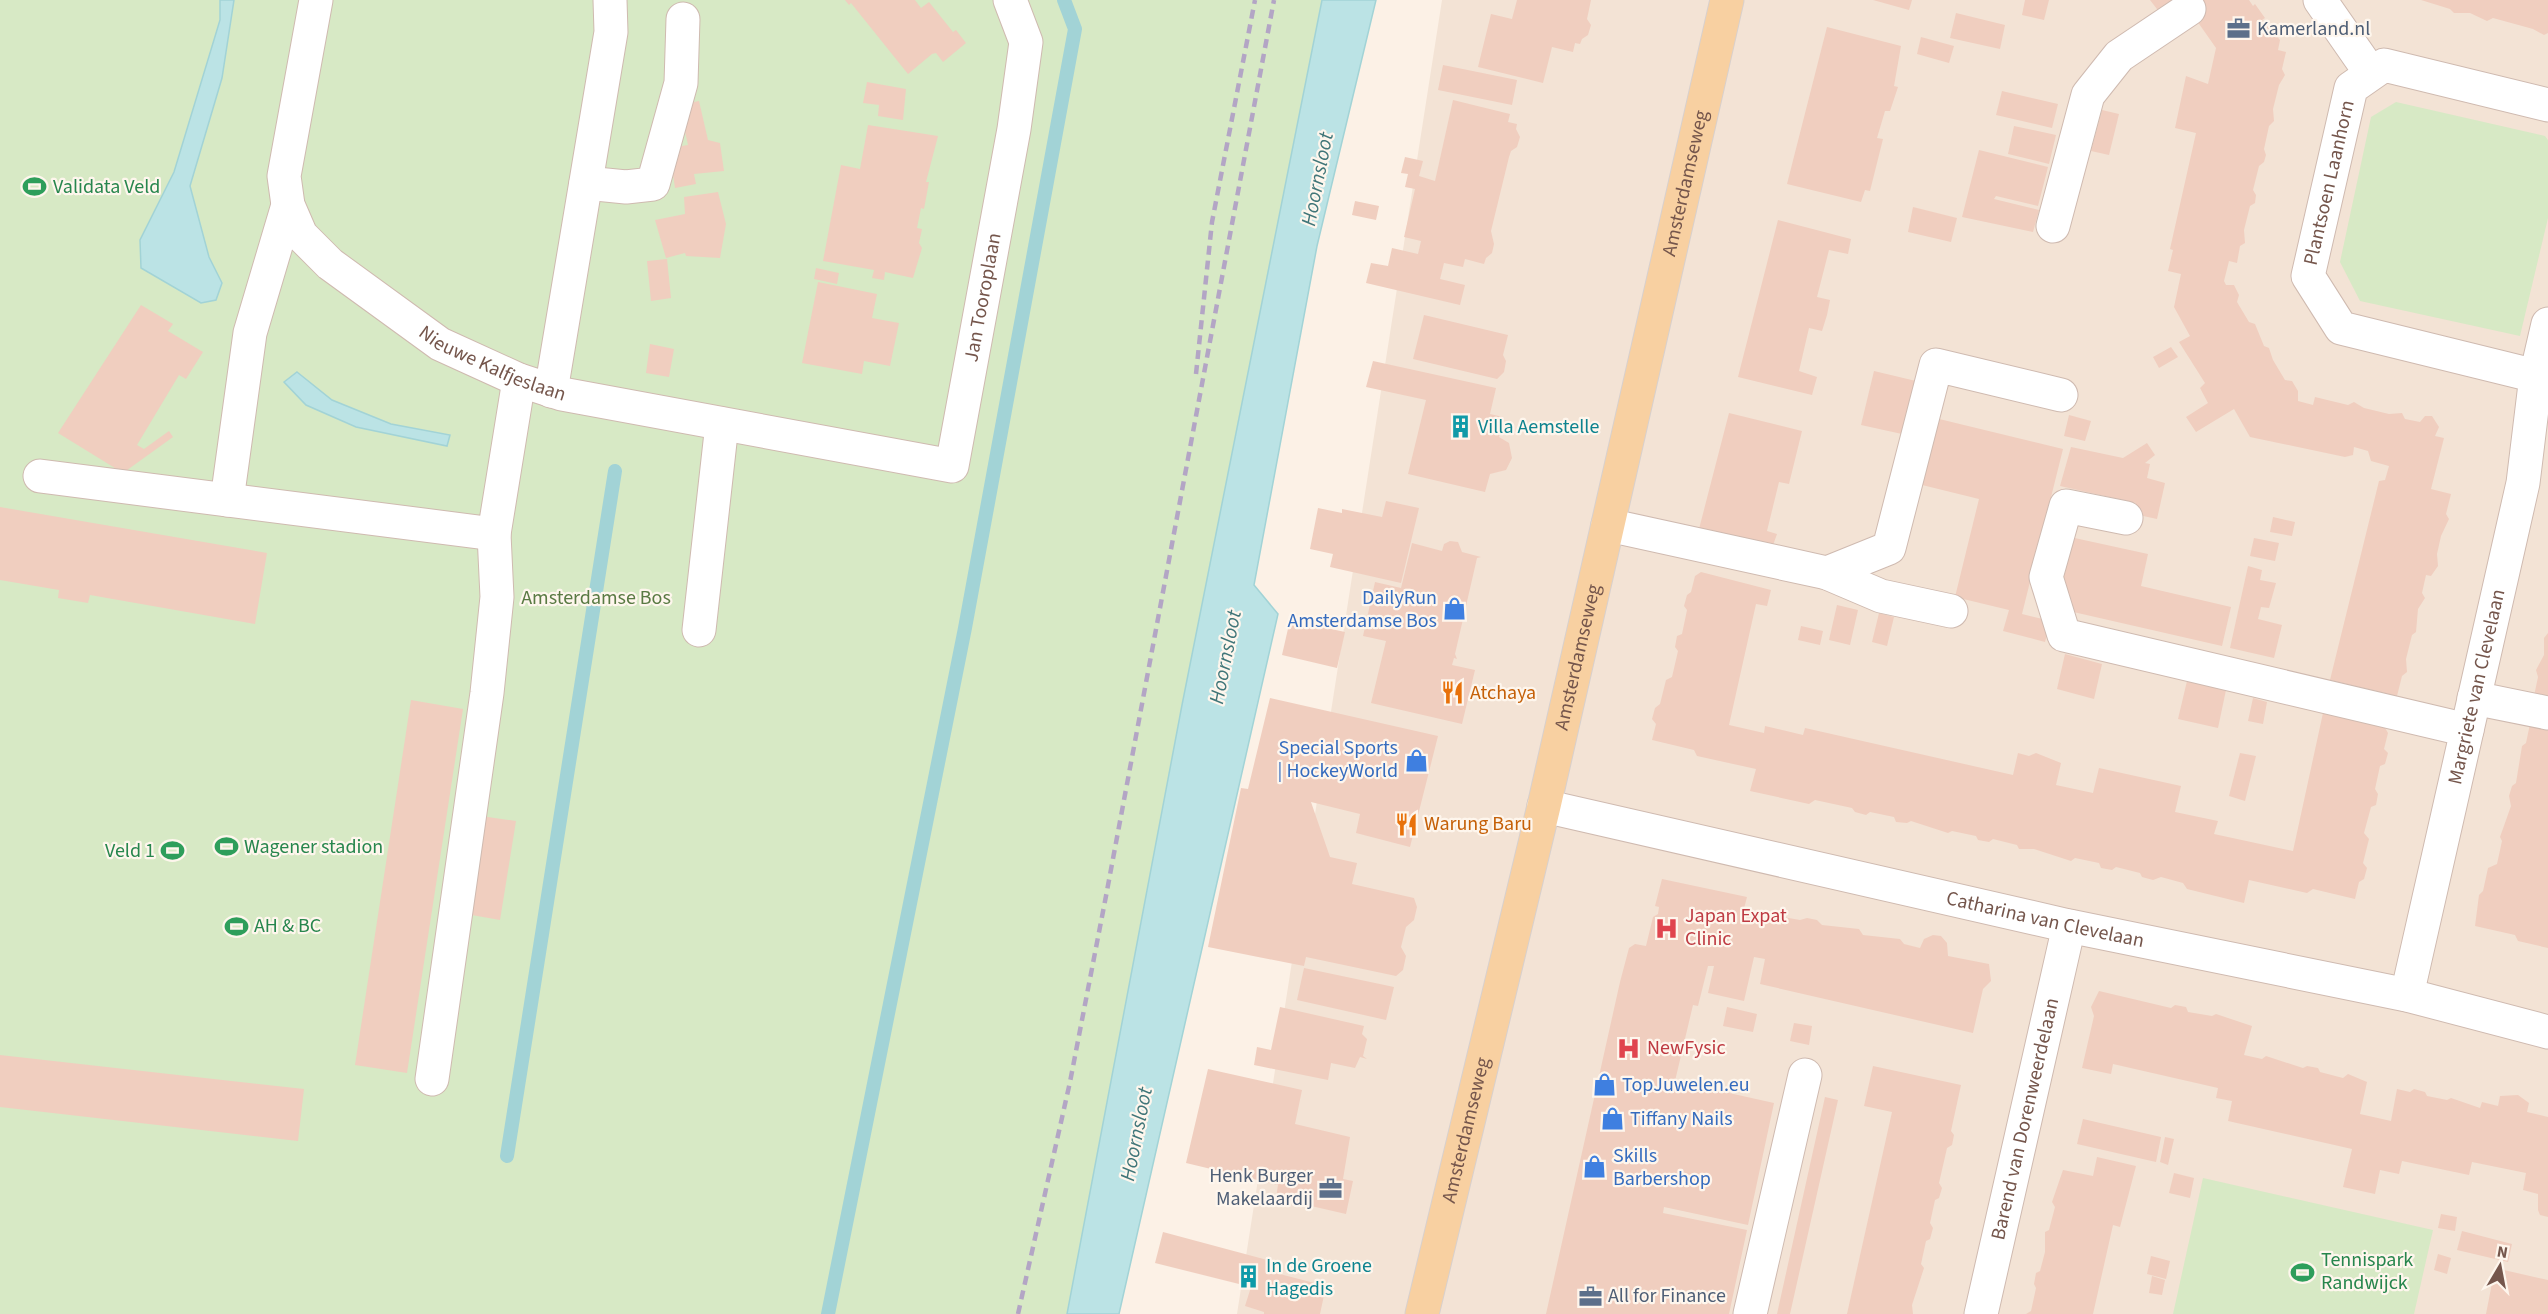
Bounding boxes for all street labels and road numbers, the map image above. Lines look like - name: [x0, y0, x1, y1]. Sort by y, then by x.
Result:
- street label: Plantsoen Laanhorn: [2297, 97, 2362, 268]
- street label: Amsterdamseweg: [1655, 108, 1716, 259]
- street label: Jan Tooroplaan: [957, 231, 1009, 364]
- street label: Nieuwe Kalfjeslaan: [413, 319, 570, 408]
- street label: Amsterdamseweg: [1548, 581, 1608, 733]
- street label: Margriete van Clevelaan: [2441, 586, 2513, 787]
- street label: Catharina van Clevelaan: [1944, 884, 2147, 955]
- street label: Barend van Dorenweerdelaan: [1984, 995, 2066, 1243]
- street label: Amsterdamseweg: [1435, 1055, 1497, 1206]

